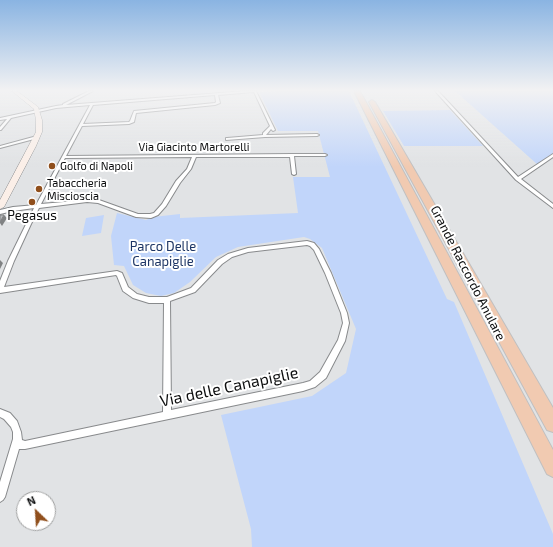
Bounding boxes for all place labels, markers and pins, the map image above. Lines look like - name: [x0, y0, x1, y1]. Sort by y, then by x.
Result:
- place label: Golfo di Napoli: [60, 159, 133, 173]
- marker: Golfo di Napoli: [47, 161, 57, 171]
- place label: Tabaccheria Miscioscia: [47, 176, 107, 202]
- marker: Tabaccheria Miscioscia: [34, 184, 44, 194]
- marker: Pegasus: [27, 197, 37, 207]
- place label: Pegasus: [7, 208, 57, 224]

